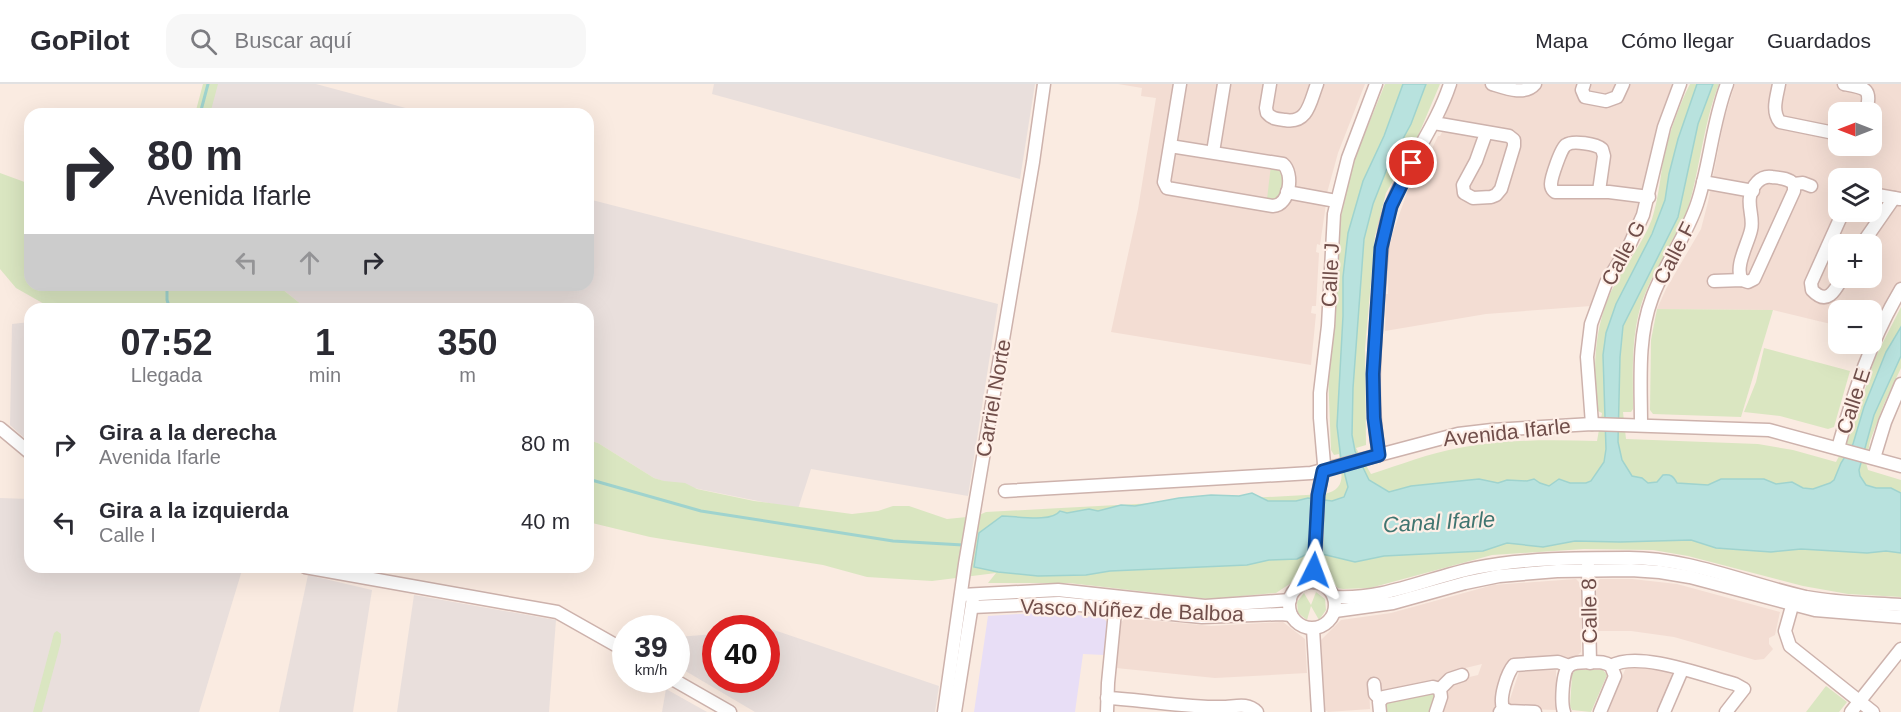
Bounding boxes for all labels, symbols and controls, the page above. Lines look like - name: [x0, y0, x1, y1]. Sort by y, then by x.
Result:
- search box: [166, 14, 586, 68]
- text: GoPilot: [30, 25, 130, 56]
- icon: search: [187, 25, 220, 58]
- text: Buscar aquí: [235, 28, 352, 53]
- text: Mapa: [1535, 29, 1588, 52]
- text: Cómo llegar: [1621, 29, 1734, 52]
- text: Guardados: [1767, 29, 1871, 52]
- north arrow: [1828, 102, 1882, 156]
- map controls: [1828, 102, 1882, 354]
- icon: right: [48, 132, 126, 210]
- text: 80 m: [147, 132, 243, 179]
- pin: [1386, 137, 1437, 188]
- icon: arrive: [1395, 146, 1428, 179]
- button: layers: [1828, 168, 1882, 222]
- text: Avenida Ifarle: [147, 181, 312, 211]
- street label: Calle G: [1596, 217, 1650, 289]
- street label: Calle F: [1649, 218, 1699, 288]
- button: +: [1828, 234, 1882, 288]
- street label: Calle J: [1317, 242, 1343, 308]
- icon: left: [230, 246, 263, 279]
- icon: ahead: [293, 246, 326, 279]
- icon: right: [356, 246, 389, 279]
- button: −: [1828, 300, 1882, 354]
- text: 07:52: [120, 322, 212, 363]
- text: 1: [315, 322, 335, 363]
- text: 350: [437, 322, 498, 363]
- street label: Carriel Norte: [971, 337, 1015, 459]
- text: Llegada: [131, 364, 202, 386]
- text: min: [309, 364, 341, 386]
- text: m: [459, 364, 476, 386]
- street label: Calle E: [1832, 365, 1874, 437]
- street label: Avenida Ifarle: [1442, 414, 1572, 450]
- text: Gira a la derecha: [99, 420, 276, 445]
- icon: right: [48, 428, 81, 461]
- text: 80 m: [521, 431, 570, 456]
- text: Avenida Ifarle: [99, 446, 221, 468]
- text: Gira a la izquierda: [99, 498, 289, 523]
- icon: left: [48, 506, 81, 539]
- water label: Canal Ifarle: [1382, 507, 1496, 537]
- text: 40 m: [521, 509, 570, 534]
- text: Calle I: [99, 524, 156, 546]
- position arrow: [1282, 538, 1346, 602]
- street label: Calle 8: [1577, 578, 1601, 644]
- street label: Vasco Núñez de Balboa: [1020, 595, 1245, 625]
- speed limit sign: 40: [702, 615, 780, 693]
- text: 39: [634, 630, 668, 663]
- text: km/h: [635, 661, 667, 678]

